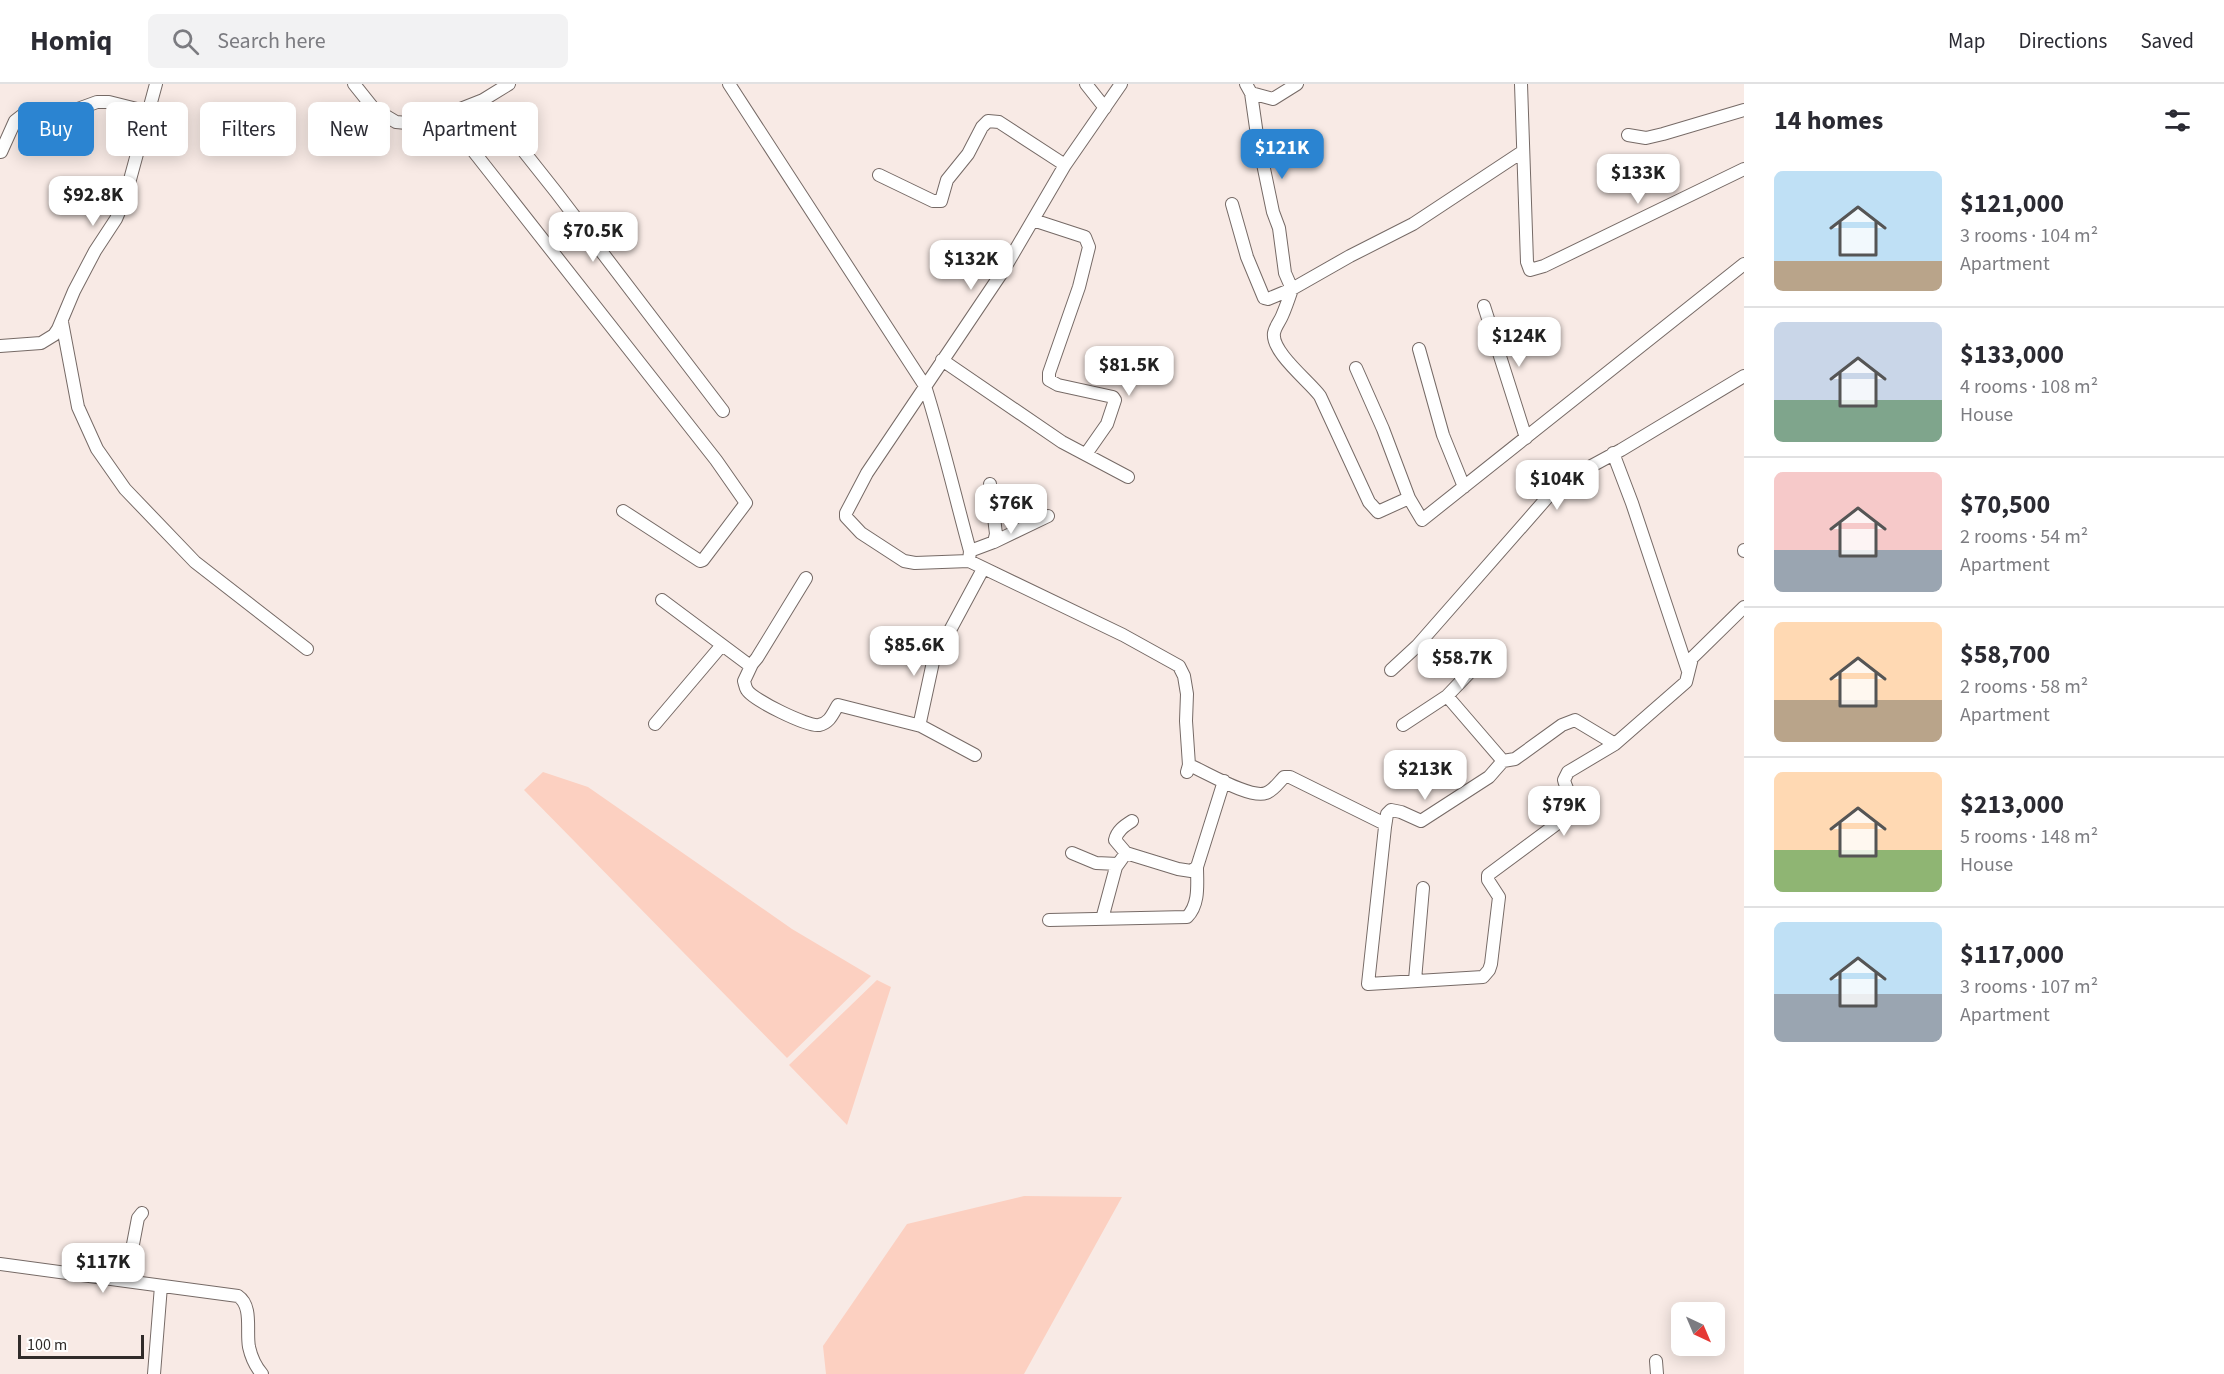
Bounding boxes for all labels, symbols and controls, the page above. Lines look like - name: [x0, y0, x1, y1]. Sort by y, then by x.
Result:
- search box: [148, 14, 568, 68]
- text: Homiq: [30, 21, 112, 61]
- icon: search: [169, 25, 202, 58]
- text: Search here: [217, 25, 326, 57]
- text: Map: [1948, 26, 1986, 56]
- text: Directions: [2019, 26, 2107, 56]
- text: Saved: [2140, 26, 2194, 56]
- chip: Buy: [18, 102, 94, 156]
- chip: Rent: [106, 102, 188, 156]
- chip: Filters: [200, 102, 296, 156]
- chip: New: [308, 102, 390, 156]
- chip: Apartment: [402, 102, 538, 156]
- text: 14 homes: [1774, 102, 1883, 139]
- icon: filters: [2161, 104, 2194, 137]
- pin: $121K: [1240, 129, 1324, 180]
- text: $121K: [1255, 134, 1309, 162]
- pin: $133K: [1596, 154, 1680, 205]
- text: $133K: [1611, 159, 1665, 187]
- pin: $92.8K: [44, 176, 142, 227]
- text: $92.8K: [63, 181, 123, 209]
- text: $121,000: [1960, 185, 2064, 222]
- icon: home: [1822, 195, 1894, 267]
- pin: $70.5K: [544, 212, 642, 263]
- text: $70.5K: [563, 217, 623, 245]
- text: 3 rooms · 104 m²: [1960, 222, 2098, 250]
- pin: $132K: [929, 240, 1013, 291]
- text: $132K: [944, 245, 998, 273]
- text: Apartment: [1960, 250, 2050, 278]
- pin: $124K: [1477, 317, 1561, 368]
- text: $124K: [1492, 322, 1546, 350]
- text: $133,000: [1960, 336, 2064, 373]
- pin: $81.5K: [1080, 346, 1178, 397]
- icon: home: [1822, 346, 1894, 418]
- text: $81.5K: [1099, 351, 1159, 379]
- text: 4 rooms · 108 m²: [1960, 373, 2098, 401]
- text: House: [1960, 401, 2013, 429]
- pin: $104K: [1515, 460, 1599, 511]
- text: $104K: [1530, 465, 1584, 493]
- pin: $76K: [975, 484, 1047, 535]
- text: $70,500: [1960, 486, 2050, 523]
- text: $76K: [989, 489, 1033, 517]
- icon: home: [1822, 496, 1894, 568]
- text: 2 rooms · 54 m²: [1960, 523, 2088, 551]
- text: Apartment: [1960, 551, 2050, 579]
- pin: $85.6K: [865, 626, 963, 677]
- text: $85.6K: [884, 631, 944, 659]
- text: $58,700: [1960, 636, 2050, 673]
- pin: $58.7K: [1413, 639, 1511, 690]
- text: $58.7K: [1432, 644, 1492, 672]
- icon: home: [1822, 646, 1894, 718]
- text: 2 rooms · 58 m²: [1960, 673, 2088, 701]
- text: Apartment: [1960, 701, 2050, 729]
- pin: $213K: [1383, 750, 1467, 801]
- text: $213K: [1398, 755, 1452, 783]
- pin: $79K: [1528, 786, 1600, 837]
- text: $213,000: [1960, 786, 2064, 823]
- text: $79K: [1542, 791, 1586, 819]
- icon: home: [1822, 796, 1894, 868]
- text: 5 rooms · 148 m²: [1960, 823, 2098, 851]
- text: House: [1960, 851, 2013, 879]
- text: $117,000: [1960, 936, 2064, 973]
- icon: home: [1822, 946, 1894, 1018]
- text: 3 rooms · 107 m²: [1960, 973, 2098, 1001]
- text: Apartment: [1960, 1001, 2050, 1029]
- pin: $117K: [61, 1243, 145, 1294]
- text: $117K: [76, 1248, 130, 1276]
- north arrow: [1671, 1302, 1725, 1356]
- map controls: [1671, 1302, 1725, 1356]
- scale bar: [18, 1332, 144, 1360]
- text: 100 m: [27, 1334, 67, 1356]

